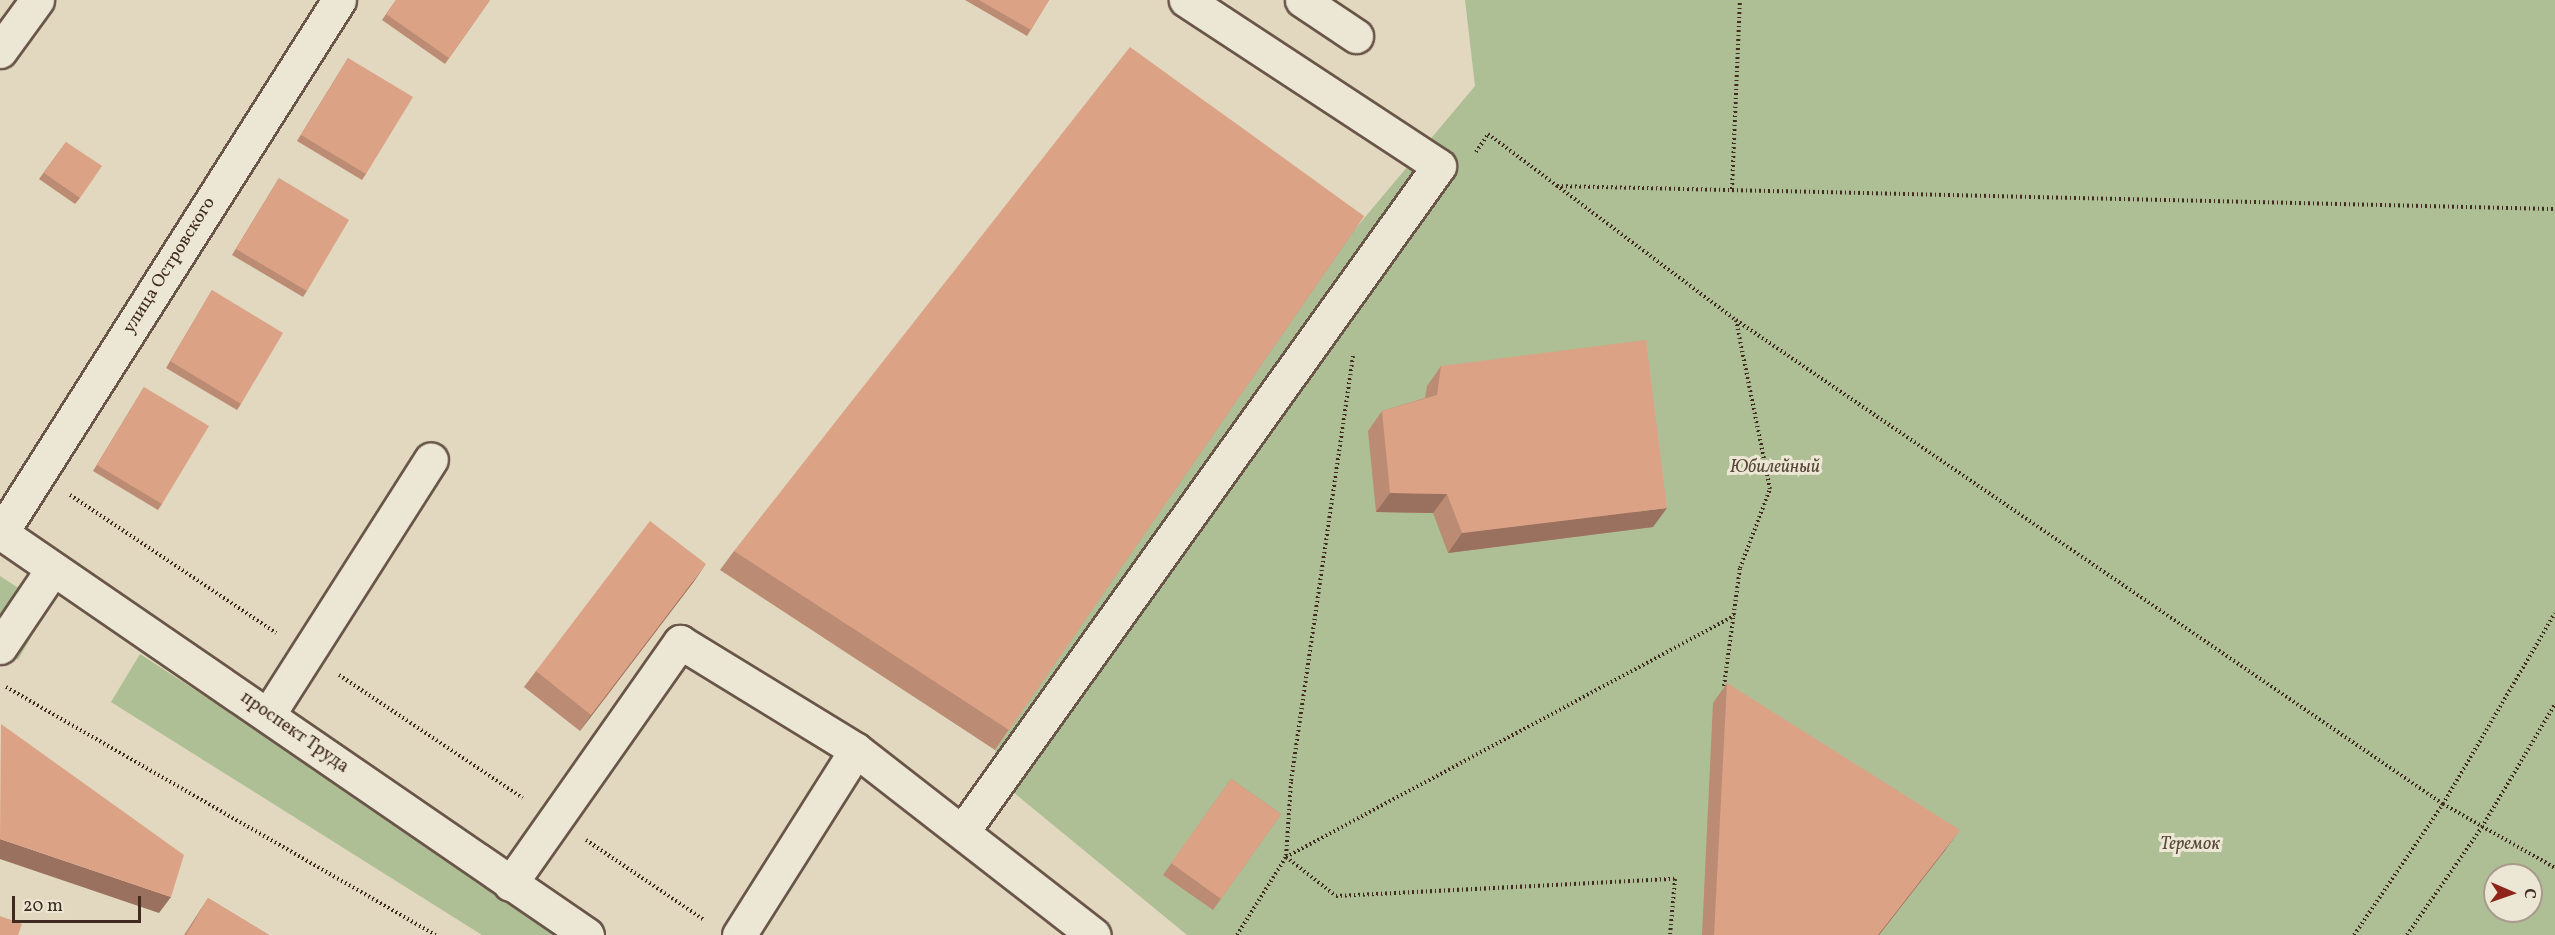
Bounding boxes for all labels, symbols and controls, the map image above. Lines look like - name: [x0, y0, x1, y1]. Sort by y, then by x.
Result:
- street label: улица Островского: [119, 194, 221, 338]
- park label: Юбилейный: [1730, 457, 1820, 479]
- street label: проспект Труда: [235, 687, 353, 779]
- park label: Теремок: [2160, 834, 2220, 856]
- north arrow: [2483, 863, 2543, 923]
- scale bar: [15, 884, 144, 922]
- text: С: [2518, 888, 2540, 899]
- text: 20 m: [23, 894, 63, 919]

